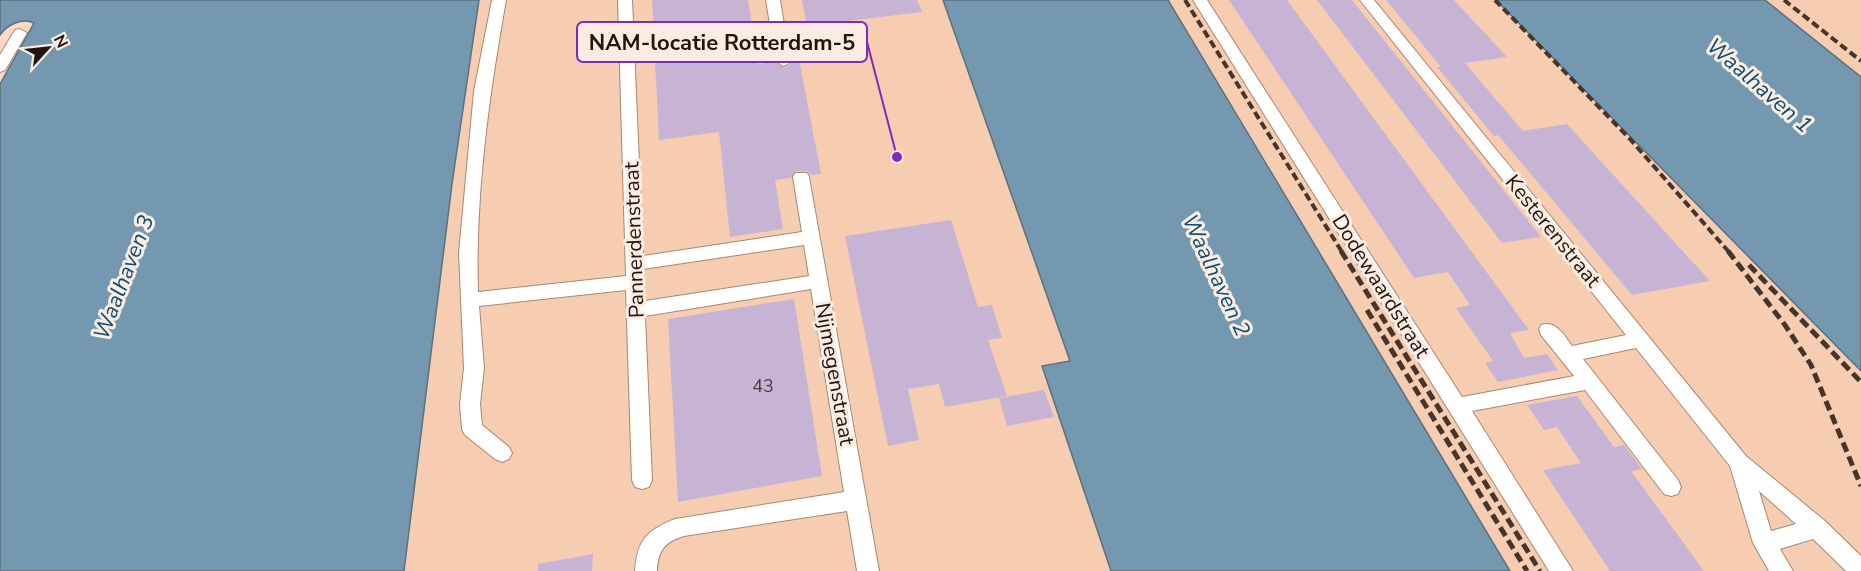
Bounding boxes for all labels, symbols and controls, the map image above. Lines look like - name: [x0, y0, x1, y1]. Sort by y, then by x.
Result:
- north arrow: [18, 18, 78, 78]
- callout: NAM-locatie Rotterdam-5: [577, 22, 867, 62]
- text: NAM-locatie Rotterdam-5: [589, 28, 855, 58]
- text: N: [48, 31, 73, 52]
- water label: Waalhaven 1: [1700, 31, 1819, 140]
- street label: Pannerdenstraat: [617, 161, 651, 318]
- street label: Kesterenstraat: [1499, 169, 1607, 294]
- street label: Dodewaardstraat: [1326, 209, 1437, 364]
- water label: Waalhaven 2: [1175, 210, 1257, 341]
- water label: Waalhaven 3: [86, 211, 161, 344]
- street label: Nijmegenstraat: [809, 301, 861, 448]
- house number: 43: [752, 374, 774, 398]

